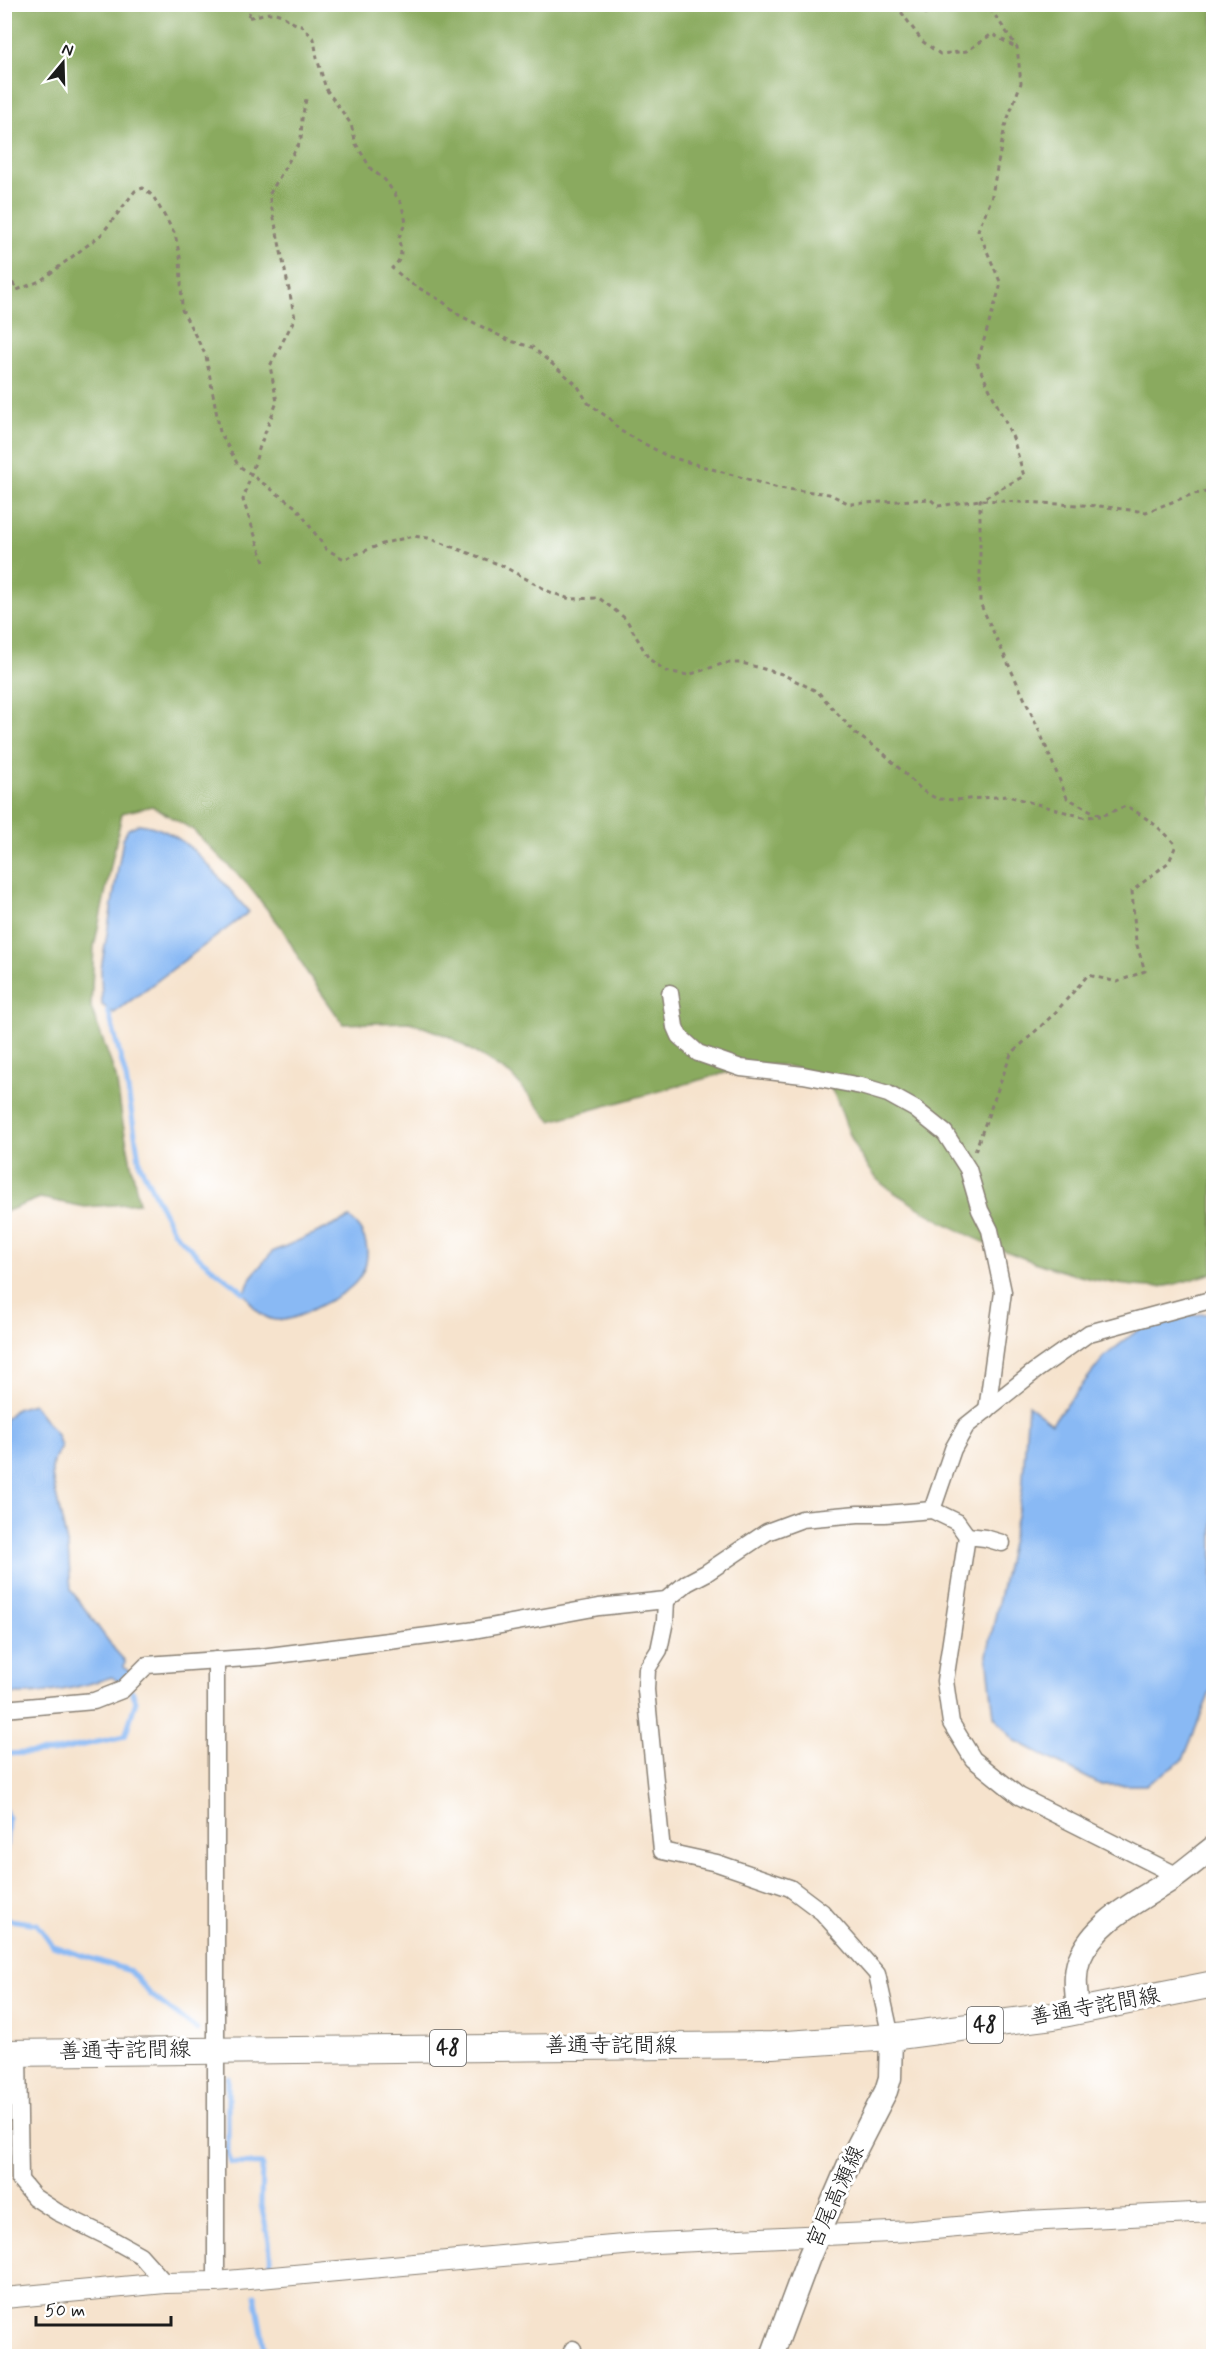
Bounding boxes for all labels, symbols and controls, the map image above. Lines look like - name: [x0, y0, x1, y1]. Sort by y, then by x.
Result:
- north arrow: [33, 33, 93, 93]
- text: N: [59, 39, 76, 62]
- street label: 善通寺詫間線: [1028, 1982, 1162, 2032]
- road number: 48: [967, 2007, 1003, 2043]
- road number: 48: [430, 2030, 466, 2066]
- street label: 善通寺詫間線: [545, 2032, 677, 2060]
- street label: 善通寺詫間線: [59, 2036, 191, 2066]
- street label: 宮尾高瀬線: [801, 2141, 871, 2253]
- scale bar: [36, 2289, 171, 2327]
- text: 50 m: [45, 2299, 85, 2323]

